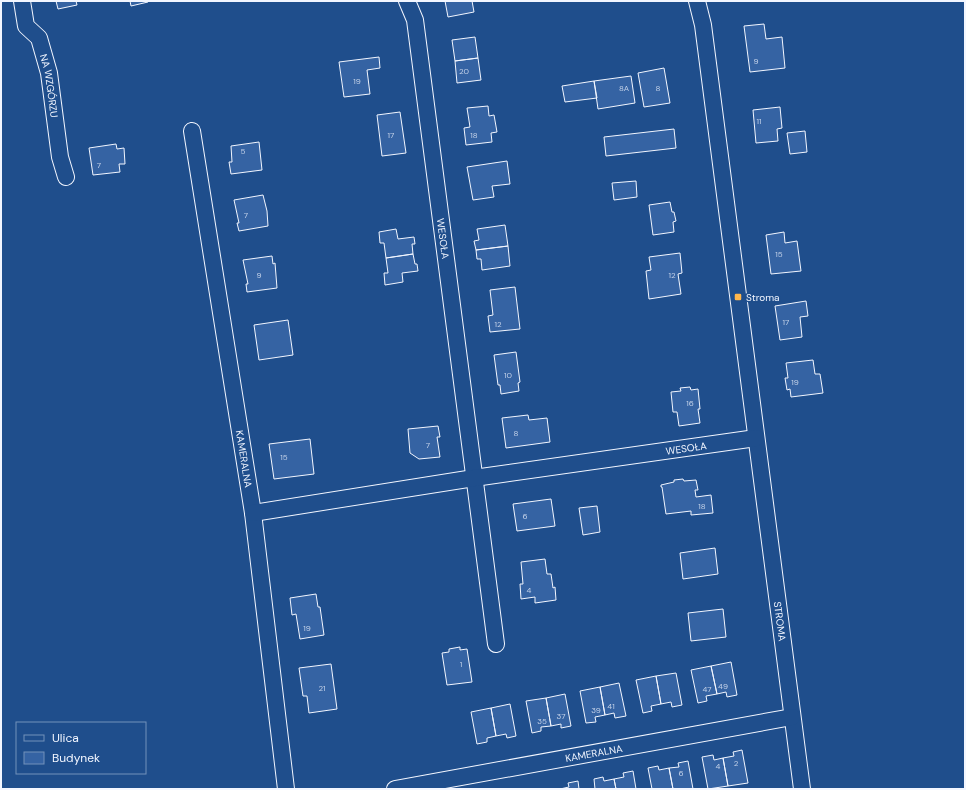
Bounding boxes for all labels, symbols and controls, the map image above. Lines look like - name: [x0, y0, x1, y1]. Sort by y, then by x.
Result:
- street label: NA WZGÓRZU: [37, 52, 61, 118]
- house number: 9: [753, 56, 759, 66]
- house number: 20: [459, 66, 470, 76]
- house number: 19: [353, 76, 361, 86]
- house number: 8A: [619, 83, 630, 93]
- house number: 8: [656, 83, 661, 93]
- house number: 11: [757, 116, 762, 126]
- house number: 17: [388, 130, 394, 140]
- house number: 18: [470, 130, 478, 140]
- house number: 5: [241, 146, 246, 156]
- house number: 7: [97, 160, 101, 170]
- house number: 7: [244, 210, 248, 220]
- street label: WESOŁA: [434, 217, 452, 260]
- house number: 15: [775, 249, 783, 259]
- house number: 9: [256, 270, 262, 280]
- house number: 12: [668, 270, 676, 280]
- place label: Stroma: [746, 291, 780, 304]
- marker: Stroma: [733, 292, 743, 302]
- house number: 17: [783, 317, 789, 327]
- house number: 12: [494, 319, 502, 329]
- house number: 10: [504, 370, 513, 380]
- house number: 19: [791, 377, 799, 387]
- house number: 16: [686, 398, 694, 408]
- house number: 8: [514, 428, 519, 438]
- street label: KAMERALNA: [233, 429, 255, 489]
- street label: WESOŁA: [665, 439, 708, 458]
- house number: 7: [426, 440, 430, 450]
- house number: 15: [280, 452, 288, 462]
- house number: 18: [698, 501, 706, 511]
- house number: 6: [522, 511, 528, 521]
- house number: 4: [527, 585, 532, 595]
- street label: STROMA: [771, 601, 789, 642]
- house number: 19: [303, 623, 311, 633]
- house number: 1: [460, 659, 462, 669]
- house number: 49: [718, 681, 728, 691]
- house number: 21: [318, 683, 326, 693]
- house number: 47: [702, 684, 712, 694]
- house number: 41: [607, 701, 615, 711]
- house number: 39: [591, 705, 601, 715]
- house number: 37: [557, 711, 565, 721]
- house number: 35: [537, 716, 547, 726]
- legend: [16, 722, 146, 774]
- text: Ulica: [52, 730, 79, 746]
- street label: KAMERALNA: [564, 742, 624, 765]
- text: Budynek: [52, 750, 100, 766]
- house number: 2: [734, 758, 739, 768]
- house number: 4: [716, 761, 721, 771]
- house number: 6: [678, 768, 684, 778]

